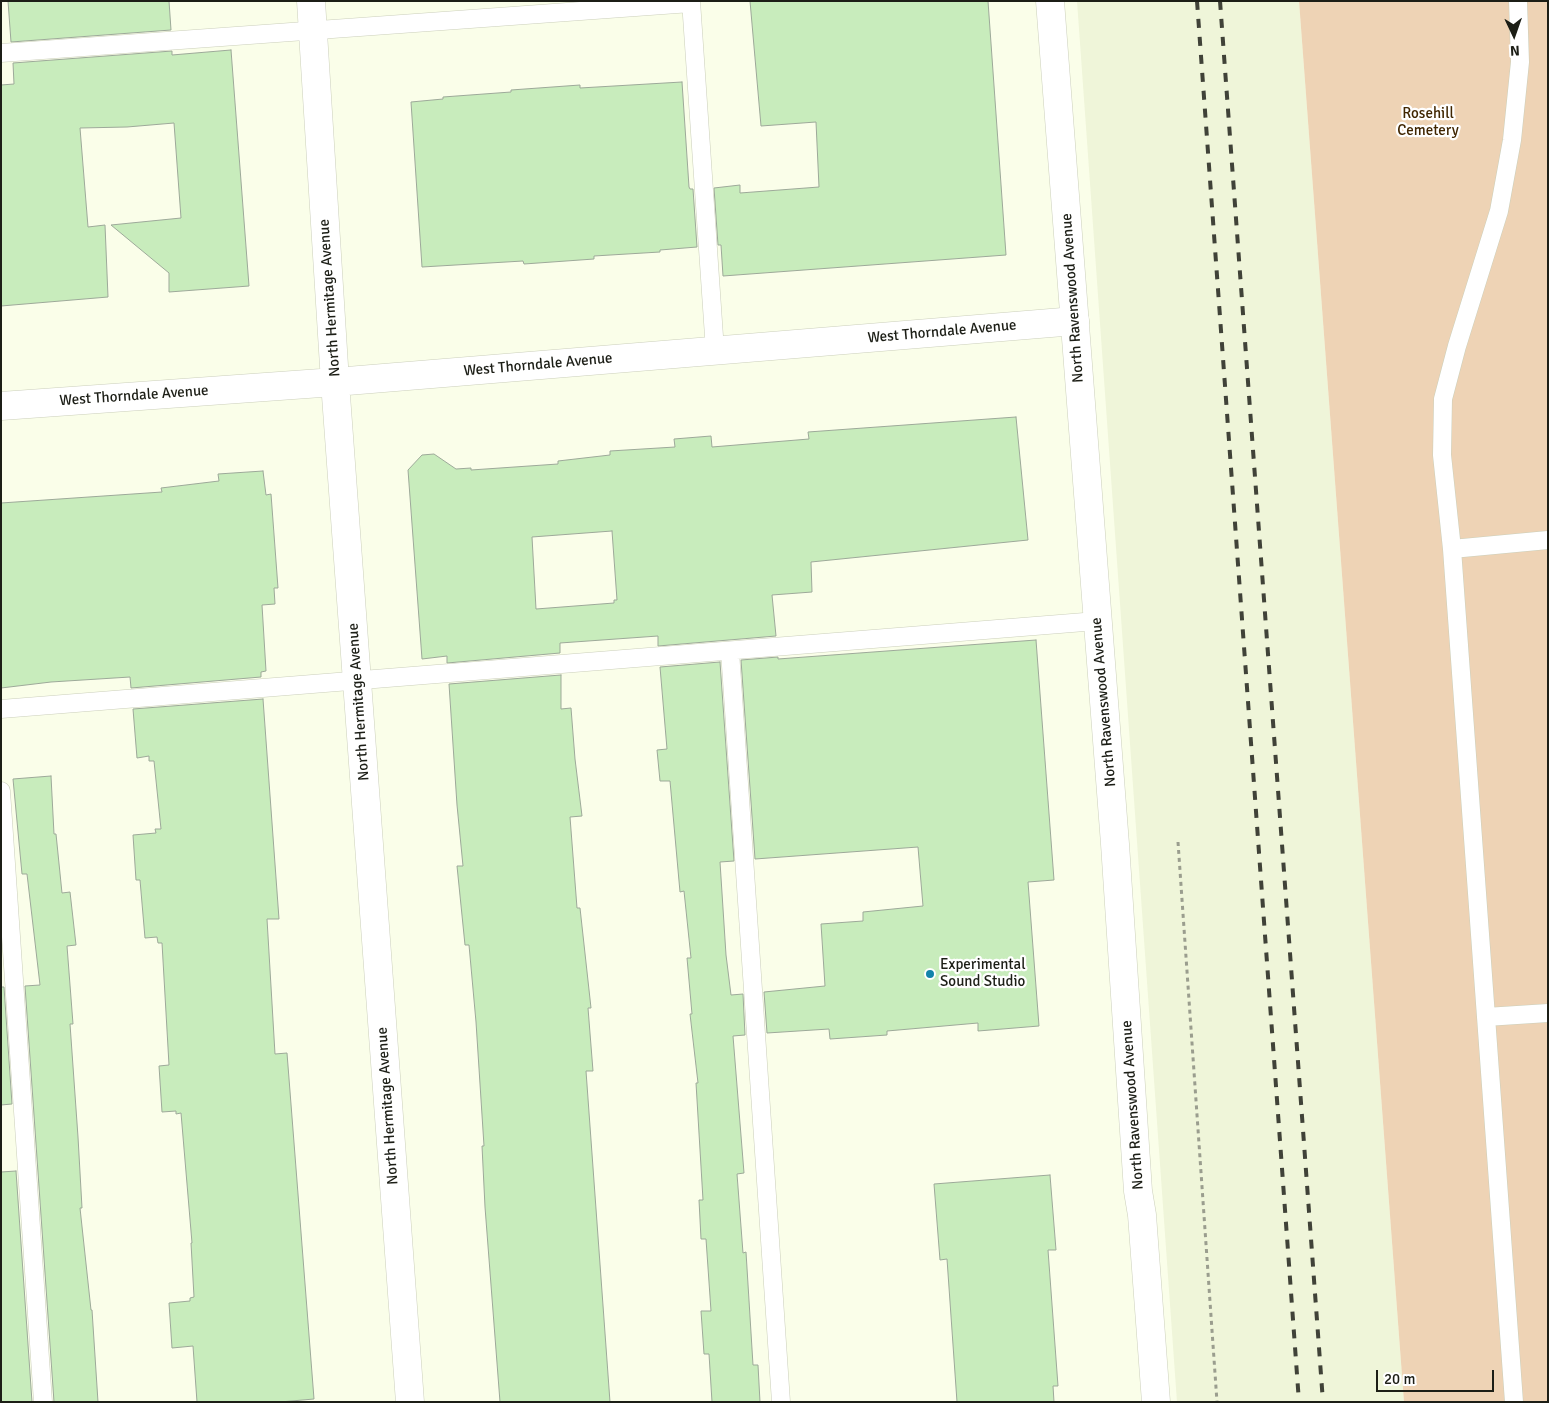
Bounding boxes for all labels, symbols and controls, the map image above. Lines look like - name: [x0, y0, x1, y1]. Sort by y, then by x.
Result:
- north arrow: [1489, 10, 1539, 60]
- text: N: [1509, 42, 1520, 59]
- park label: Rosehill Cemetery: [1397, 105, 1459, 140]
- street label: North Ravenswood Avenue: [1058, 213, 1088, 383]
- street label: North Hermitage Avenue: [316, 219, 344, 377]
- street label: West Thorndale Avenue: [867, 317, 1017, 347]
- street label: West Thorndale Avenue: [463, 350, 613, 380]
- street label: West Thorndale Avenue: [59, 382, 209, 410]
- street label: North Ravenswood Avenue: [1088, 616, 1120, 788]
- street label: North Hermitage Avenue: [345, 623, 373, 781]
- place label: Experimental Sound Studio: [940, 956, 1026, 991]
- marker: Experimental Sound Studio: [924, 968, 936, 980]
- street label: North Ravenswood Avenue: [1118, 1020, 1148, 1190]
- street label: North Hermitage Avenue: [374, 1027, 402, 1185]
- scale bar: [1379, 1360, 1496, 1392]
- text: 20 m: [1384, 1370, 1415, 1388]

